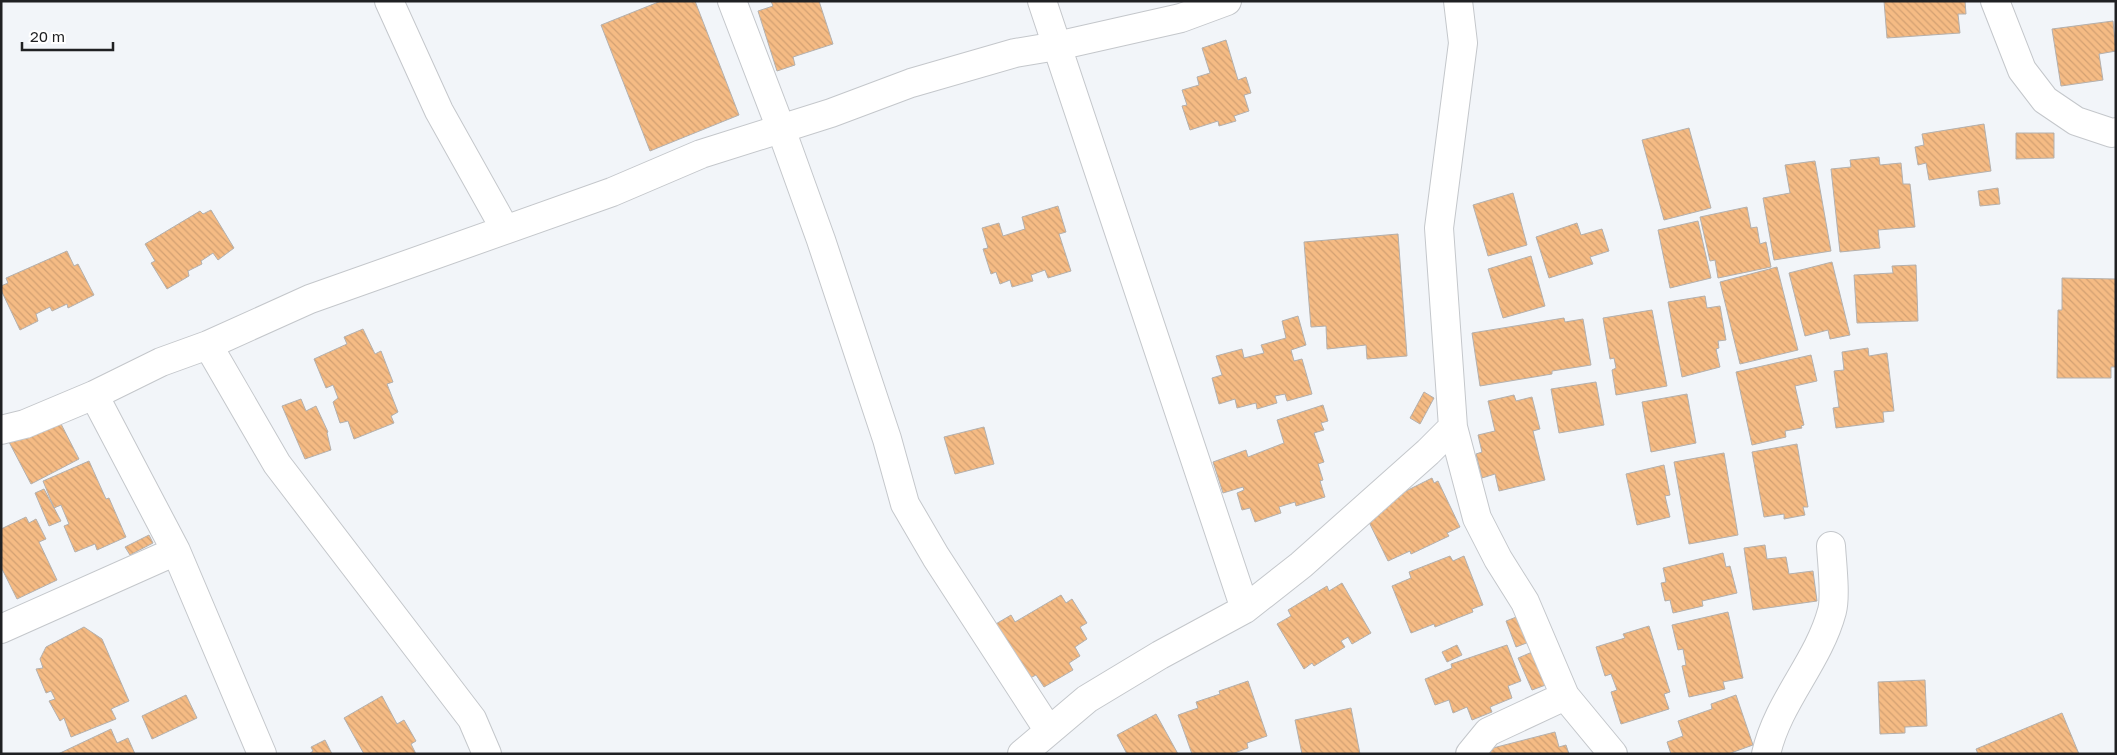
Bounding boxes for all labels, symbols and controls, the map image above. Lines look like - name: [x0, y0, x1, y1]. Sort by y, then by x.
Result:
- scale bar: [22, 20, 114, 52]
- text: 20 m: [30, 27, 65, 45]

